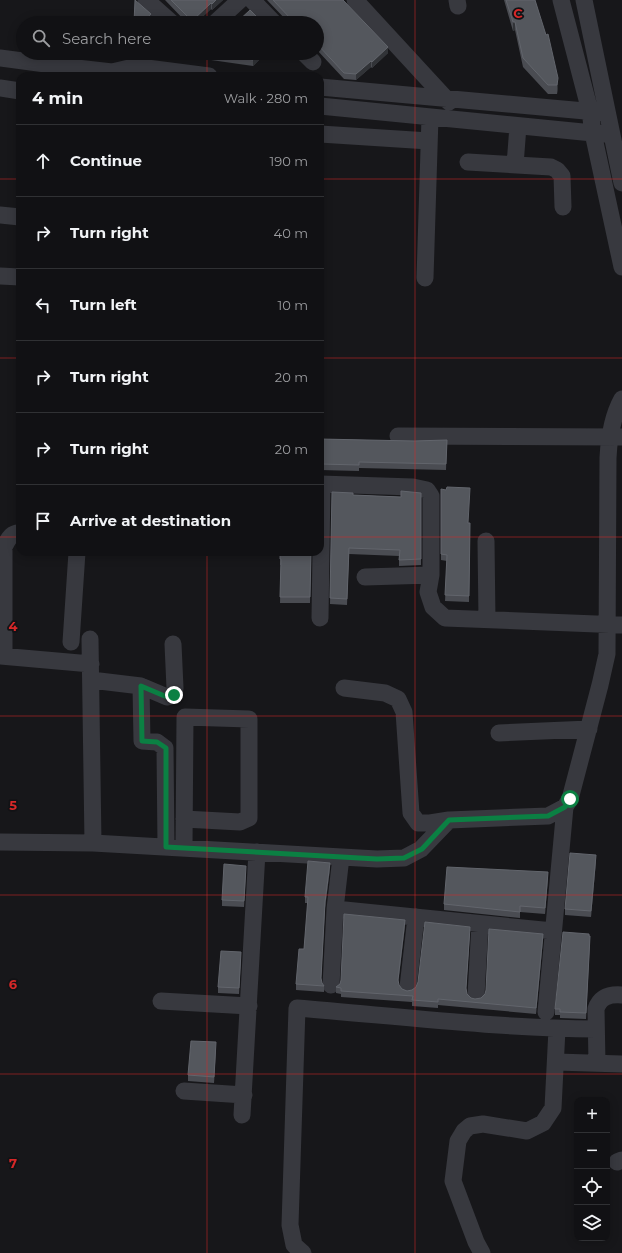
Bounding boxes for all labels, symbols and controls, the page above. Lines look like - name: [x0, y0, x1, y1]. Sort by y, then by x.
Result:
- text: C: [513, 5, 523, 21]
- search box: [16, 16, 324, 60]
- icon: search: [30, 27, 52, 49]
- text: Search here: [62, 29, 151, 48]
- text: 4 min: [32, 88, 83, 108]
- text: Walk · 280 m: [224, 90, 308, 106]
- icon: ahead: [32, 150, 54, 172]
- text: Continue: [70, 151, 142, 170]
- text: 190 m: [270, 153, 308, 169]
- icon: right: [32, 222, 54, 244]
- text: Turn right: [70, 223, 149, 242]
- text: 40 m: [274, 225, 308, 241]
- icon: left: [32, 294, 54, 316]
- text: Turn left: [70, 295, 137, 314]
- text: 10 m: [278, 297, 308, 313]
- icon: right: [32, 366, 54, 388]
- text: Turn right: [70, 367, 149, 386]
- text: 20 m: [275, 369, 308, 385]
- icon: right: [32, 438, 54, 460]
- text: Turn right: [70, 439, 149, 458]
- text: 20 m: [275, 441, 308, 457]
- icon: arrive: [32, 510, 54, 532]
- text: Arrive at destination: [70, 511, 231, 530]
- text: 4: [9, 618, 18, 634]
- route end: [165, 686, 183, 704]
- route start: [561, 790, 579, 808]
- text: 5: [9, 797, 17, 813]
- text: 6: [9, 976, 18, 992]
- map controls: [574, 1097, 610, 1241]
- button: +: [574, 1097, 610, 1133]
- button: −: [574, 1133, 610, 1169]
- text: 7: [9, 1155, 17, 1171]
- button: locate: [574, 1169, 610, 1205]
- button: layers: [574, 1205, 610, 1241]

